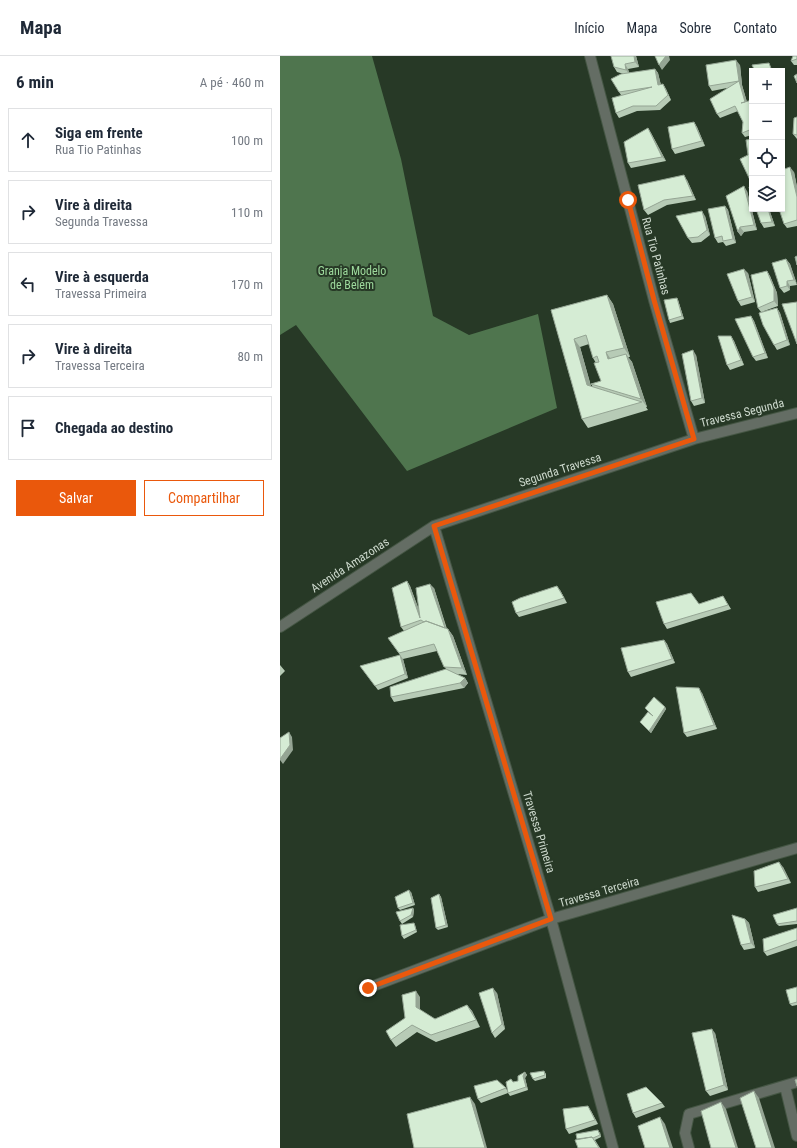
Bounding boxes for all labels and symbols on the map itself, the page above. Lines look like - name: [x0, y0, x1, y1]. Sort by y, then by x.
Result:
- route start: [619, 191, 637, 209]
- street label: Rua Tio Patinhas: [639, 216, 673, 296]
- park label: Granja Modelo de Belém: [318, 264, 386, 292]
- street label: Travessa Segunda: [699, 396, 786, 430]
- street label: Segunda Travessa: [517, 450, 603, 490]
- street label: Avenida Amazonas: [308, 535, 392, 595]
- street label: Travessa Primeira: [520, 789, 558, 875]
- street label: Travessa Terceira: [557, 874, 641, 910]
- route end: [359, 979, 377, 997]

